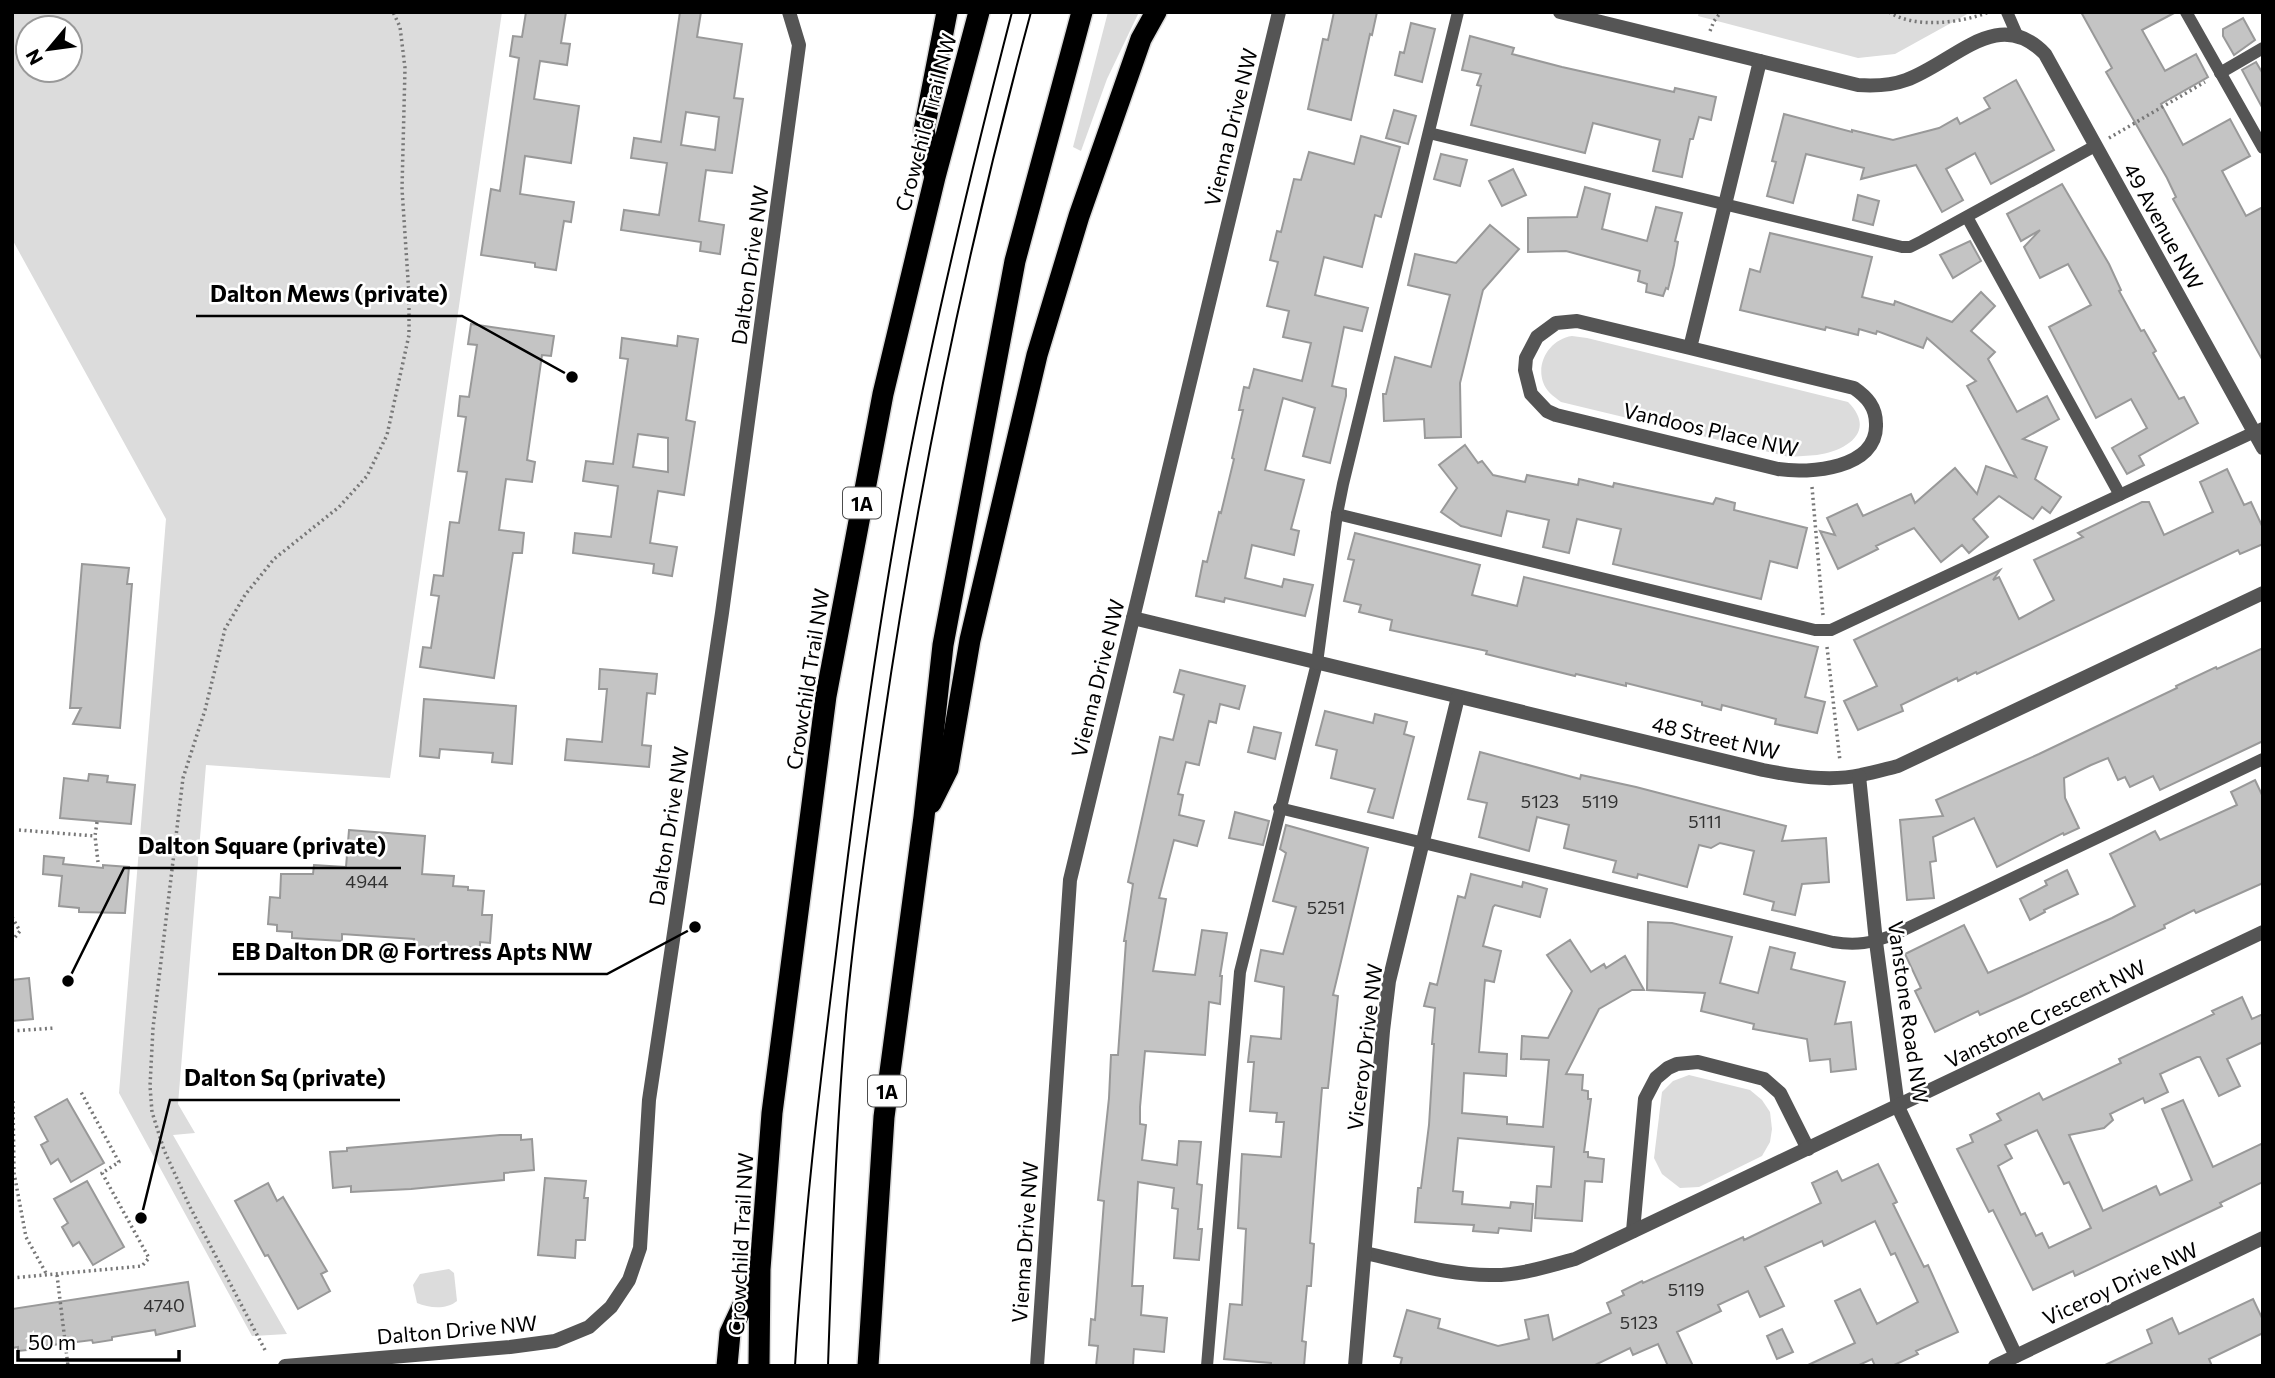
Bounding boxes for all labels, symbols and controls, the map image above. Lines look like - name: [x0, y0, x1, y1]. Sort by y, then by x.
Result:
- north arrow: [14, 14, 84, 84]
- street label: Crowchild Trail NW: [889, 30, 961, 214]
- street label: Vienna Drive NW: [1198, 45, 1262, 209]
- text: N: [20, 46, 47, 69]
- street label: 49 Avenue NW: [2119, 158, 2209, 294]
- street label: Dalton Drive NW: [725, 184, 773, 346]
- callout: Dalton Mews (private): [196, 272, 462, 316]
- text: Dalton Mews (private): [210, 279, 448, 307]
- street label: Vandoos Place NW: [1621, 397, 1801, 461]
- road number: 1A: [843, 488, 881, 518]
- street label: Crowchild Trail NW: [780, 587, 834, 771]
- street label: Vienna Drive NW: [1065, 596, 1129, 760]
- street label: 48 Street NW: [1650, 710, 1782, 764]
- street label: Dalton Drive NW: [643, 745, 693, 907]
- house number: 5123: [1521, 790, 1559, 812]
- house number: 5119: [1582, 790, 1618, 812]
- house number: 5111: [1688, 810, 1722, 832]
- callout: Dalton Square (private): [124, 824, 401, 868]
- text: Dalton Square (private): [138, 831, 386, 859]
- house number: 4944: [345, 870, 389, 892]
- house number: 5251: [1307, 896, 1345, 918]
- street label: Vanstone Road NW: [1884, 919, 1934, 1105]
- callout: EB Dalton DR @ Fortress Apts NW: [218, 930, 607, 974]
- text: EB Dalton DR @ Fortress Apts NW: [232, 937, 592, 965]
- street label: Vanstone Crescent NW: [1940, 953, 2150, 1073]
- street label: Viceroy Drive NW: [1341, 962, 1387, 1132]
- callout: Dalton Sq (private): [170, 1056, 400, 1100]
- text: Dalton Sq (private): [184, 1063, 386, 1091]
- road number: 1A: [868, 1076, 906, 1106]
- street label: Crowchild Trail NW: [723, 1152, 757, 1336]
- street label: Vienna Drive NW: [1006, 1160, 1042, 1324]
- street label: Viceroy Drive NW: [2038, 1236, 2202, 1330]
- house number: 5119: [1668, 1278, 1704, 1300]
- house number: 4740: [143, 1294, 185, 1316]
- street label: Dalton Drive NW: [376, 1310, 538, 1348]
- house number: 5123: [1620, 1311, 1658, 1333]
- scale bar: [18, 1318, 178, 1362]
- text: 50 m: [28, 1329, 76, 1354]

